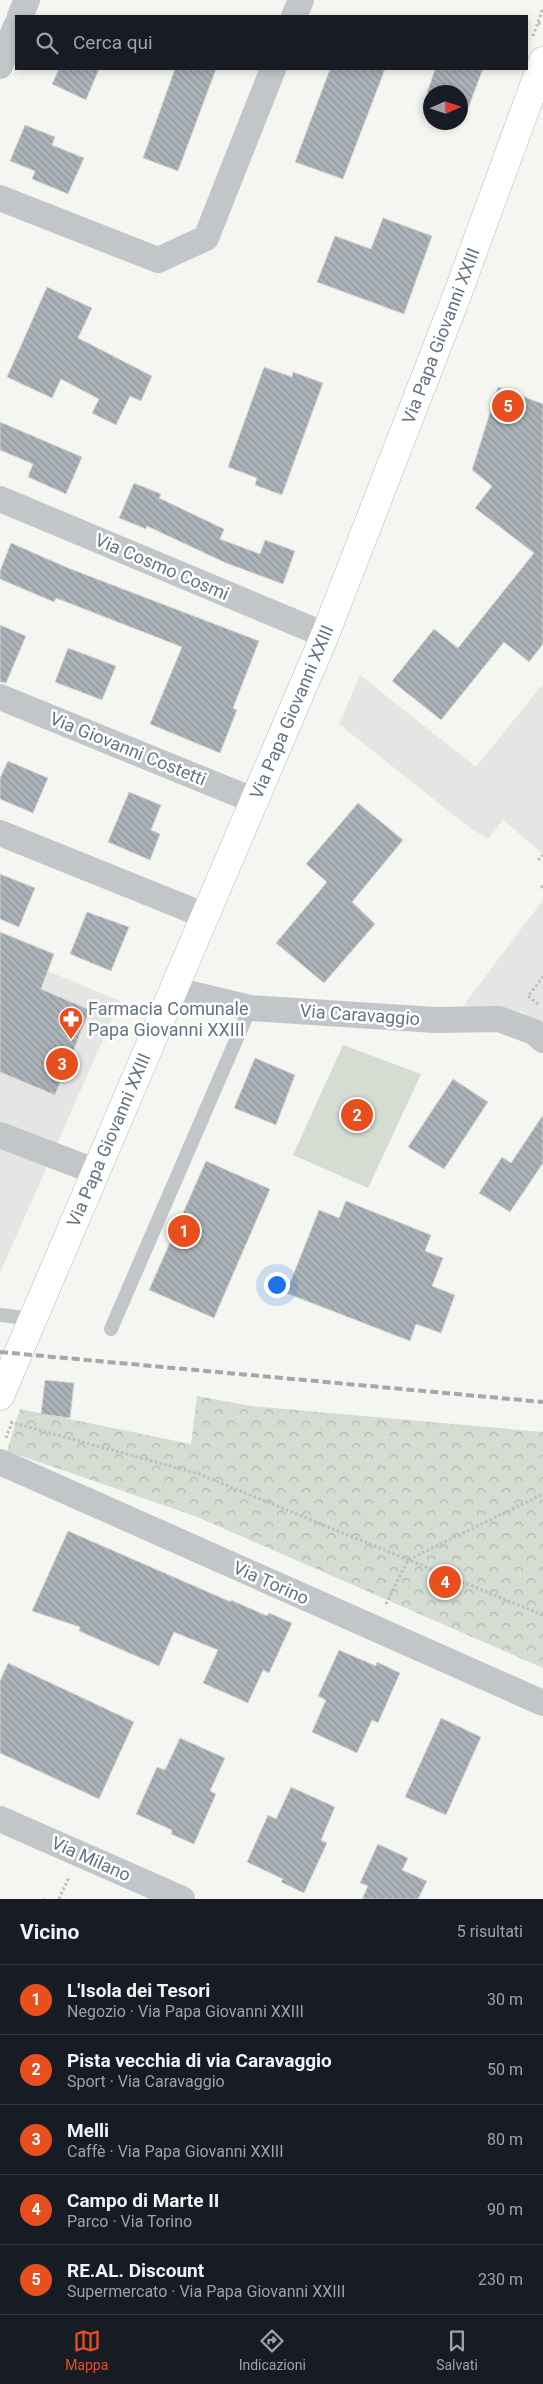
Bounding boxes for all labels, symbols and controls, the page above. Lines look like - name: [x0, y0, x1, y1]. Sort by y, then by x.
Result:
- search box: [15, 15, 528, 70]
- icon: search: [33, 29, 61, 57]
- text: Cerca qui: [73, 31, 153, 54]
- north arrow: [423, 85, 468, 130]
- street label: Via Papa Giovanni XXIII: [397, 245, 484, 427]
- pin: 5: [492, 387, 524, 425]
- street label: Via Cosmo Cosmi: [92, 529, 232, 604]
- street label: Via Papa Giovanni XXIII: [245, 622, 338, 802]
- street label: Via Giovanni Costetti: [47, 708, 209, 790]
- place label: Farmacia Comunale Papa Giovanni XXIII: [88, 998, 249, 1040]
- street label: Via Caravaggio: [299, 1000, 421, 1029]
- pharmacy icon: Farmacia Comunale Papa Giovanni XXIII: [58, 1006, 84, 1040]
- pin: 3: [46, 1045, 78, 1083]
- street label: Via Papa Giovanni XXIII: [62, 1050, 155, 1230]
- pin: 2: [341, 1096, 373, 1134]
- pin: 1: [168, 1212, 200, 1250]
- your location: [264, 1272, 290, 1298]
- street label: Via Torino: [230, 1557, 312, 1609]
- pin: 4: [429, 1563, 461, 1601]
- street label: Via Milano: [48, 1832, 134, 1885]
- text: Vicino: [20, 1920, 79, 1944]
- text: 5 risultati: [457, 1922, 523, 1941]
- text: L'Isola dei Tesori: [67, 1979, 210, 2002]
- text: 1: [31, 1990, 41, 2009]
- text: 30 m: [487, 1990, 523, 2009]
- text: Negozio · Via Papa Giovanni XXIII: [67, 2002, 304, 2021]
- text: Pista vecchia di via Caravaggio: [67, 2049, 332, 2072]
- text: 2: [31, 2060, 41, 2079]
- text: 50 m: [487, 2060, 523, 2079]
- text: Sport · Via Caravaggio: [67, 2072, 225, 2091]
- text: Melli: [67, 2119, 109, 2142]
- text: 3: [31, 2130, 41, 2149]
- text: 80 m: [487, 2130, 523, 2149]
- text: Caffè · Via Papa Giovanni XXIII: [67, 2142, 284, 2161]
- text: Campo di Marte II: [67, 2189, 219, 2212]
- text: 4: [31, 2200, 41, 2219]
- text: 90 m: [487, 2200, 523, 2219]
- text: Parco · Via Torino: [67, 2212, 192, 2231]
- text: RE.AL. Discount: [67, 2259, 204, 2282]
- text: 5: [31, 2270, 41, 2289]
- text: 230 m: [478, 2270, 523, 2289]
- text: Supermercato · Via Papa Giovanni XXIII: [67, 2282, 345, 2301]
- tab: Mappa: [65, 2327, 108, 2373]
- tab: Indicazioni: [239, 2327, 306, 2373]
- tab: Salvati: [436, 2327, 478, 2373]

